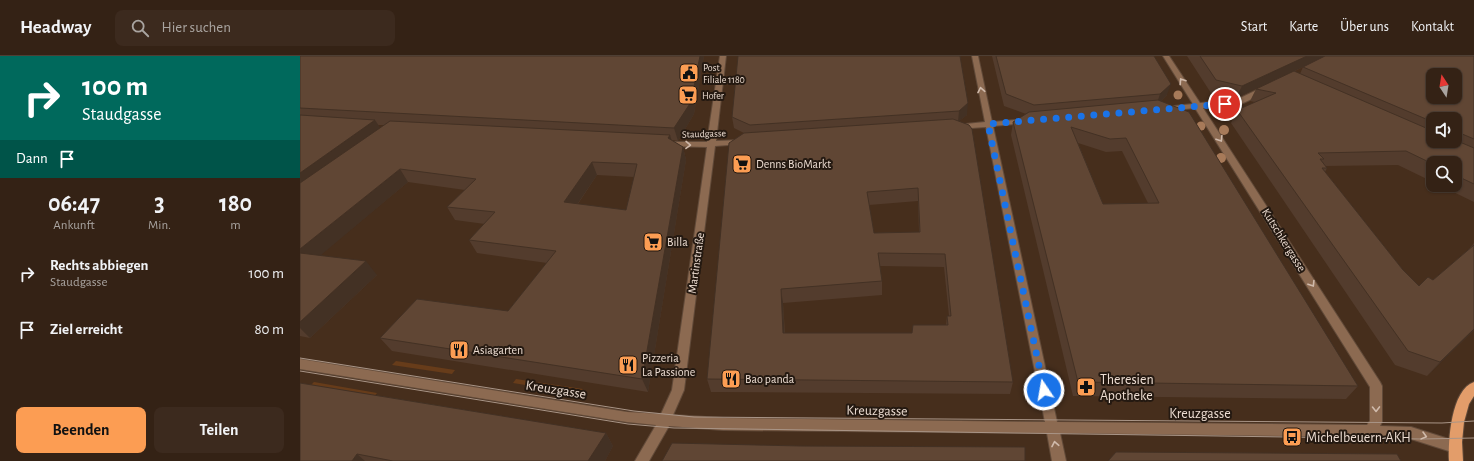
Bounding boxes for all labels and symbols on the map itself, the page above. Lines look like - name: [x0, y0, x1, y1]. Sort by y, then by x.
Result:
- public building icon: Post Filiale 1180: [678, 62, 700, 84]
- place label: Post Filiale 1180: [703, 63, 745, 85]
- north arrow: [1426, 68, 1462, 104]
- one-way arrow: [1179, 78, 1187, 85]
- supermarket icon: Hofer: [677, 84, 699, 106]
- one-way arrow: [977, 87, 986, 93]
- pin: [1208, 87, 1242, 121]
- place label: Hofer: [702, 91, 725, 101]
- street label: Staudgasse: [682, 128, 727, 140]
- one-way arrow: [1215, 135, 1222, 142]
- one-way arrow: [685, 141, 691, 149]
- supermarket icon: Denns BioMarkt: [731, 153, 753, 175]
- place label: Denns BioMarkt: [756, 158, 831, 170]
- street label: Kutschkergasse: [1260, 206, 1308, 274]
- supermarket icon: Billa: [642, 231, 664, 253]
- street label: Martinstraße: [686, 232, 706, 294]
- place label: Billa: [667, 236, 688, 248]
- one-way arrow: [1307, 280, 1314, 287]
- restaurant icon: Asiagarten: [448, 339, 470, 361]
- place label: Asiagarten: [473, 344, 523, 356]
- place label: Pizzeria La Passione: [642, 352, 695, 378]
- restaurant icon: Pizzeria La Passione: [617, 354, 639, 376]
- restaurant icon: Bao panda: [720, 368, 742, 390]
- position arrow: [1023, 369, 1065, 411]
- place label: Bao panda: [745, 373, 795, 385]
- place label: Theresien Apotheke: [1100, 373, 1154, 403]
- pharmacy icon: Theresien Apotheke: [1075, 376, 1097, 398]
- street label: Kreuzgasse: [524, 378, 587, 402]
- street label: Kreuzgasse: [846, 403, 908, 419]
- one-way arrow: [1372, 406, 1380, 412]
- street label: Kreuzgasse: [1169, 407, 1231, 421]
- bus stop icon: Michelbeuern-AKH: [1281, 426, 1303, 448]
- place label: Michelbeuern-AKH: [1306, 431, 1411, 445]
- one-way arrow: [1420, 432, 1427, 440]
- one-way arrow: [1052, 441, 1060, 447]

